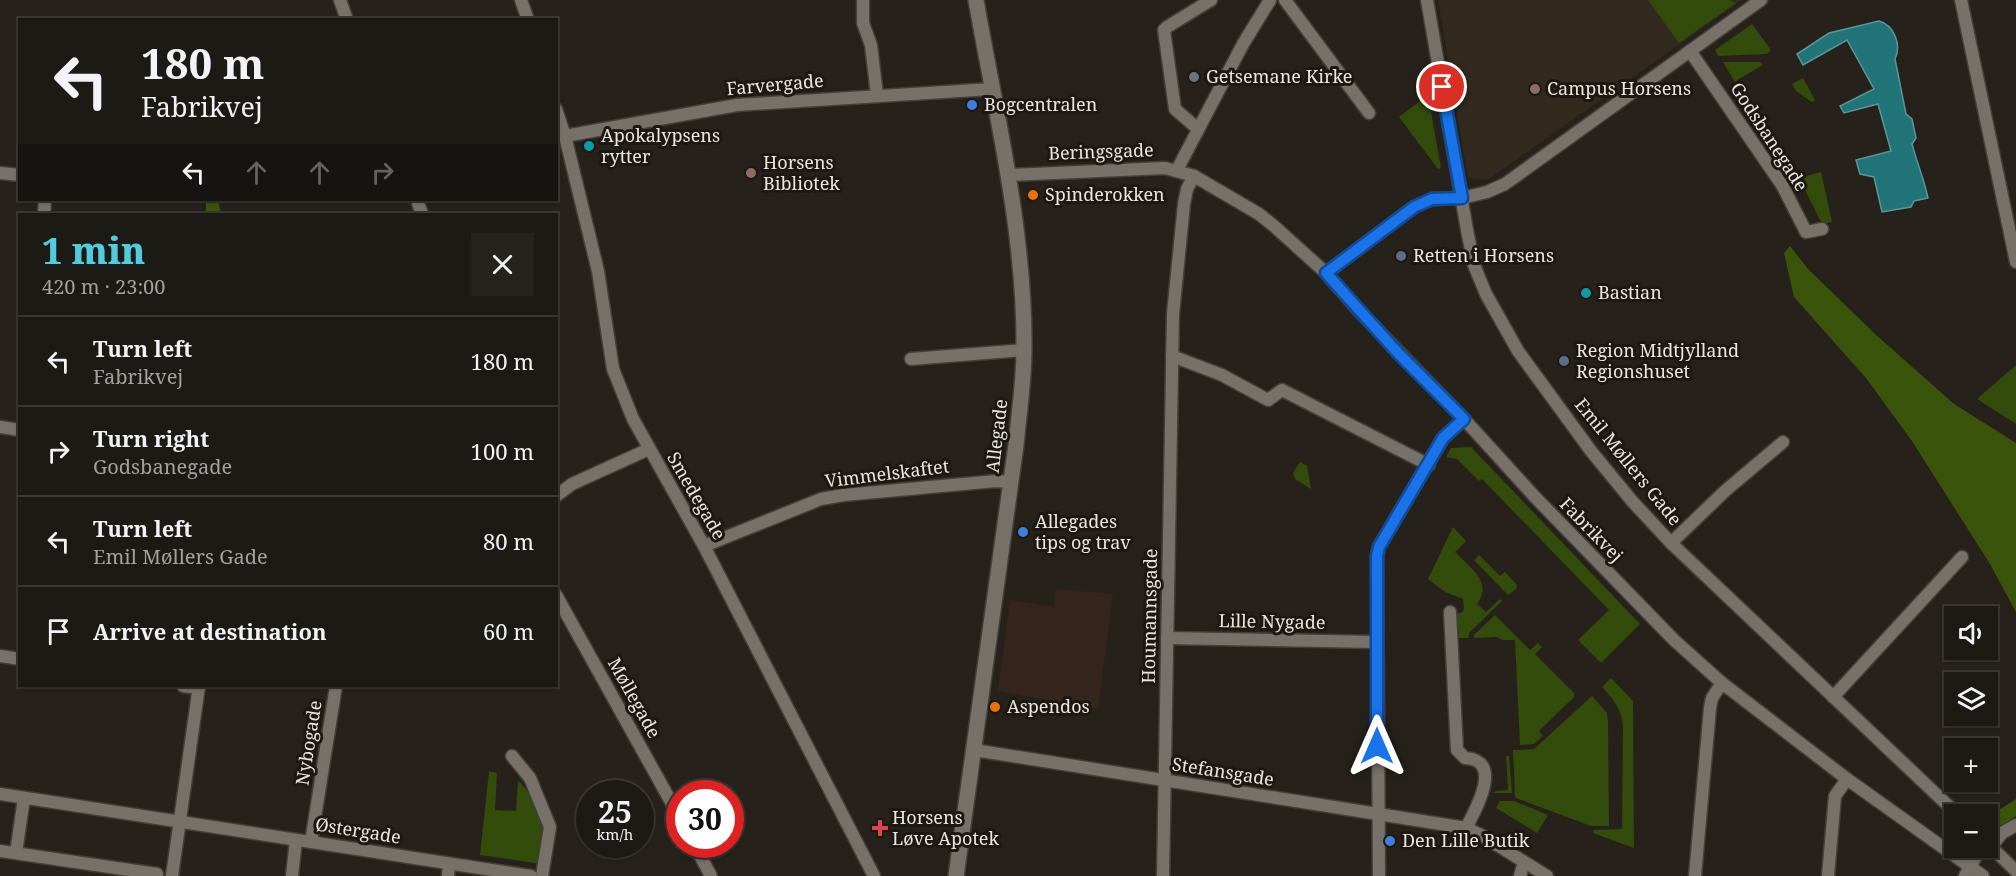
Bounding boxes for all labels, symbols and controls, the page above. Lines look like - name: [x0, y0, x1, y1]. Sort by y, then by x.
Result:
- text: 180 m: [141, 34, 265, 91]
- icon: left: [42, 42, 120, 120]
- pin: [1416, 61, 1467, 112]
- place label: Getsemane Kirke: [1206, 64, 1352, 88]
- street label: Farvergade: [725, 68, 825, 100]
- marker: Getsemane Kirke: [1187, 70, 1201, 84]
- icon: arrive: [1425, 70, 1458, 103]
- place label: Campus Horsens: [1547, 76, 1691, 100]
- street label: Godsbanegade: [1726, 77, 1814, 196]
- marker: Campus Horsens: [1528, 82, 1542, 96]
- text: Fabrikvej: [141, 88, 263, 125]
- place label: Bogcentralen: [984, 92, 1098, 116]
- marker: Bogcentralen: [965, 98, 979, 112]
- place label: Apokalypsens rytter: [601, 123, 720, 168]
- street label: Beringsgade: [1048, 137, 1154, 165]
- marker: Apokalypsens rytter: [582, 139, 596, 153]
- place label: Horsens Bibliotek: [763, 150, 840, 195]
- icon: left: [177, 156, 210, 189]
- icon: ahead: [240, 156, 273, 189]
- icon: ahead: [303, 156, 336, 189]
- icon: right: [366, 156, 399, 189]
- marker: Horsens Bibliotek: [744, 166, 758, 180]
- place label: Spinderokken: [1045, 182, 1165, 206]
- marker: Spinderokken: [1026, 188, 1040, 202]
- text: 1 min: [42, 226, 145, 275]
- button: close: [471, 233, 534, 296]
- place label: Retten i Horsens: [1413, 243, 1554, 267]
- marker: Retten i Horsens: [1394, 249, 1408, 263]
- text: 420 m · 23:00: [42, 273, 165, 300]
- place label: Bastian: [1598, 280, 1662, 304]
- marker: Bastian: [1579, 286, 1593, 300]
- text: Turn left: [93, 333, 192, 363]
- place label: Region Midtjylland Regionshuset: [1576, 338, 1739, 383]
- icon: left: [42, 345, 75, 378]
- text: 180 m: [471, 346, 534, 376]
- marker: Region Midtjylland Regionshuset: [1557, 354, 1571, 368]
- text: Fabrikvej: [93, 363, 183, 390]
- street label: Emil Møllers Gade: [1570, 393, 1688, 530]
- street label: Allegade: [980, 398, 1012, 474]
- text: Turn right: [93, 423, 209, 453]
- icon: right: [42, 435, 75, 468]
- text: 100 m: [471, 436, 534, 466]
- street label: Smedegade: [662, 447, 732, 544]
- text: Godsbanegade: [93, 453, 232, 480]
- street label: Vimmelskaftet: [823, 453, 950, 493]
- street label: Fabrikvej: [1555, 492, 1629, 567]
- place label: Allegades tips og trav: [1035, 509, 1131, 554]
- text: Turn left: [93, 513, 192, 543]
- icon: left: [42, 525, 75, 558]
- marker: Allegades tips og trav: [1016, 525, 1030, 539]
- text: 80 m: [483, 526, 534, 556]
- text: Emil Møllers Gade: [93, 543, 268, 570]
- street label: Houmannsgade: [1136, 548, 1162, 684]
- map controls: [1944, 606, 1998, 858]
- button: sound: [1944, 606, 1998, 660]
- street label: Lille Nygade: [1218, 608, 1326, 634]
- icon: arrive: [42, 615, 75, 648]
- text: Arrive at destination: [93, 616, 327, 646]
- text: 60 m: [483, 616, 534, 646]
- street label: Møllegade: [603, 653, 667, 742]
- button: layers: [1944, 672, 1998, 726]
- place label: Aspendos: [1007, 694, 1090, 718]
- street label: Nybogade: [289, 699, 327, 787]
- marker: Aspendos: [988, 700, 1002, 714]
- position arrow: [1345, 714, 1409, 778]
- button: +: [1944, 738, 1998, 792]
- street label: Stefansgade: [1171, 751, 1276, 791]
- speed limit sign: 30: [666, 780, 744, 858]
- text: 25: [598, 791, 632, 832]
- button: −: [1944, 804, 1998, 858]
- place label: Horsens Løve Apotek: [892, 805, 999, 850]
- street label: Østergade: [314, 811, 403, 849]
- marker: Horsens Løve Apotek: [873, 821, 887, 835]
- text: km/h: [597, 824, 633, 844]
- place label: Den Lille Butik: [1402, 828, 1530, 852]
- marker: Den Lille Butik: [1383, 834, 1397, 848]

